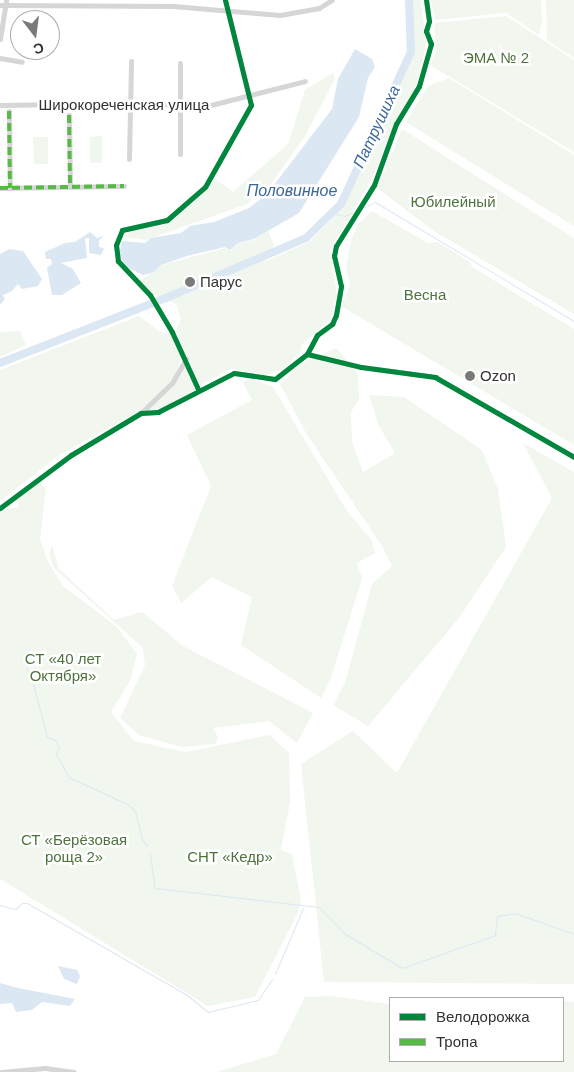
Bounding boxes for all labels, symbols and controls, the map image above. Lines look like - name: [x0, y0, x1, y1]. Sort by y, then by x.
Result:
- north arrow: [10, 10, 60, 60]
- text: С: [32, 39, 46, 58]
- park label: ЭМА № 2: [463, 49, 529, 67]
- water label: Патрушиха: [350, 83, 404, 171]
- street label: Широкореченская улица: [39, 96, 209, 114]
- water label: Половинное: [247, 181, 337, 201]
- park label: Юбилейный: [410, 193, 496, 211]
- place label: Парус: [200, 273, 242, 291]
- marker: Парус: [184, 276, 196, 288]
- park label: Весна: [404, 286, 446, 304]
- place label: Ozon: [480, 367, 516, 385]
- marker: Ozon: [464, 370, 476, 382]
- park label: СТ «40 лет Октября»: [25, 649, 101, 684]
- park label: СТ «Берёзовая роща 2»: [21, 830, 127, 865]
- park label: СНТ «Кедр»: [187, 848, 273, 866]
- legend: [389, 997, 564, 1062]
- text: Велодорожка: [436, 1008, 530, 1025]
- text: Тропа: [436, 1033, 477, 1050]

